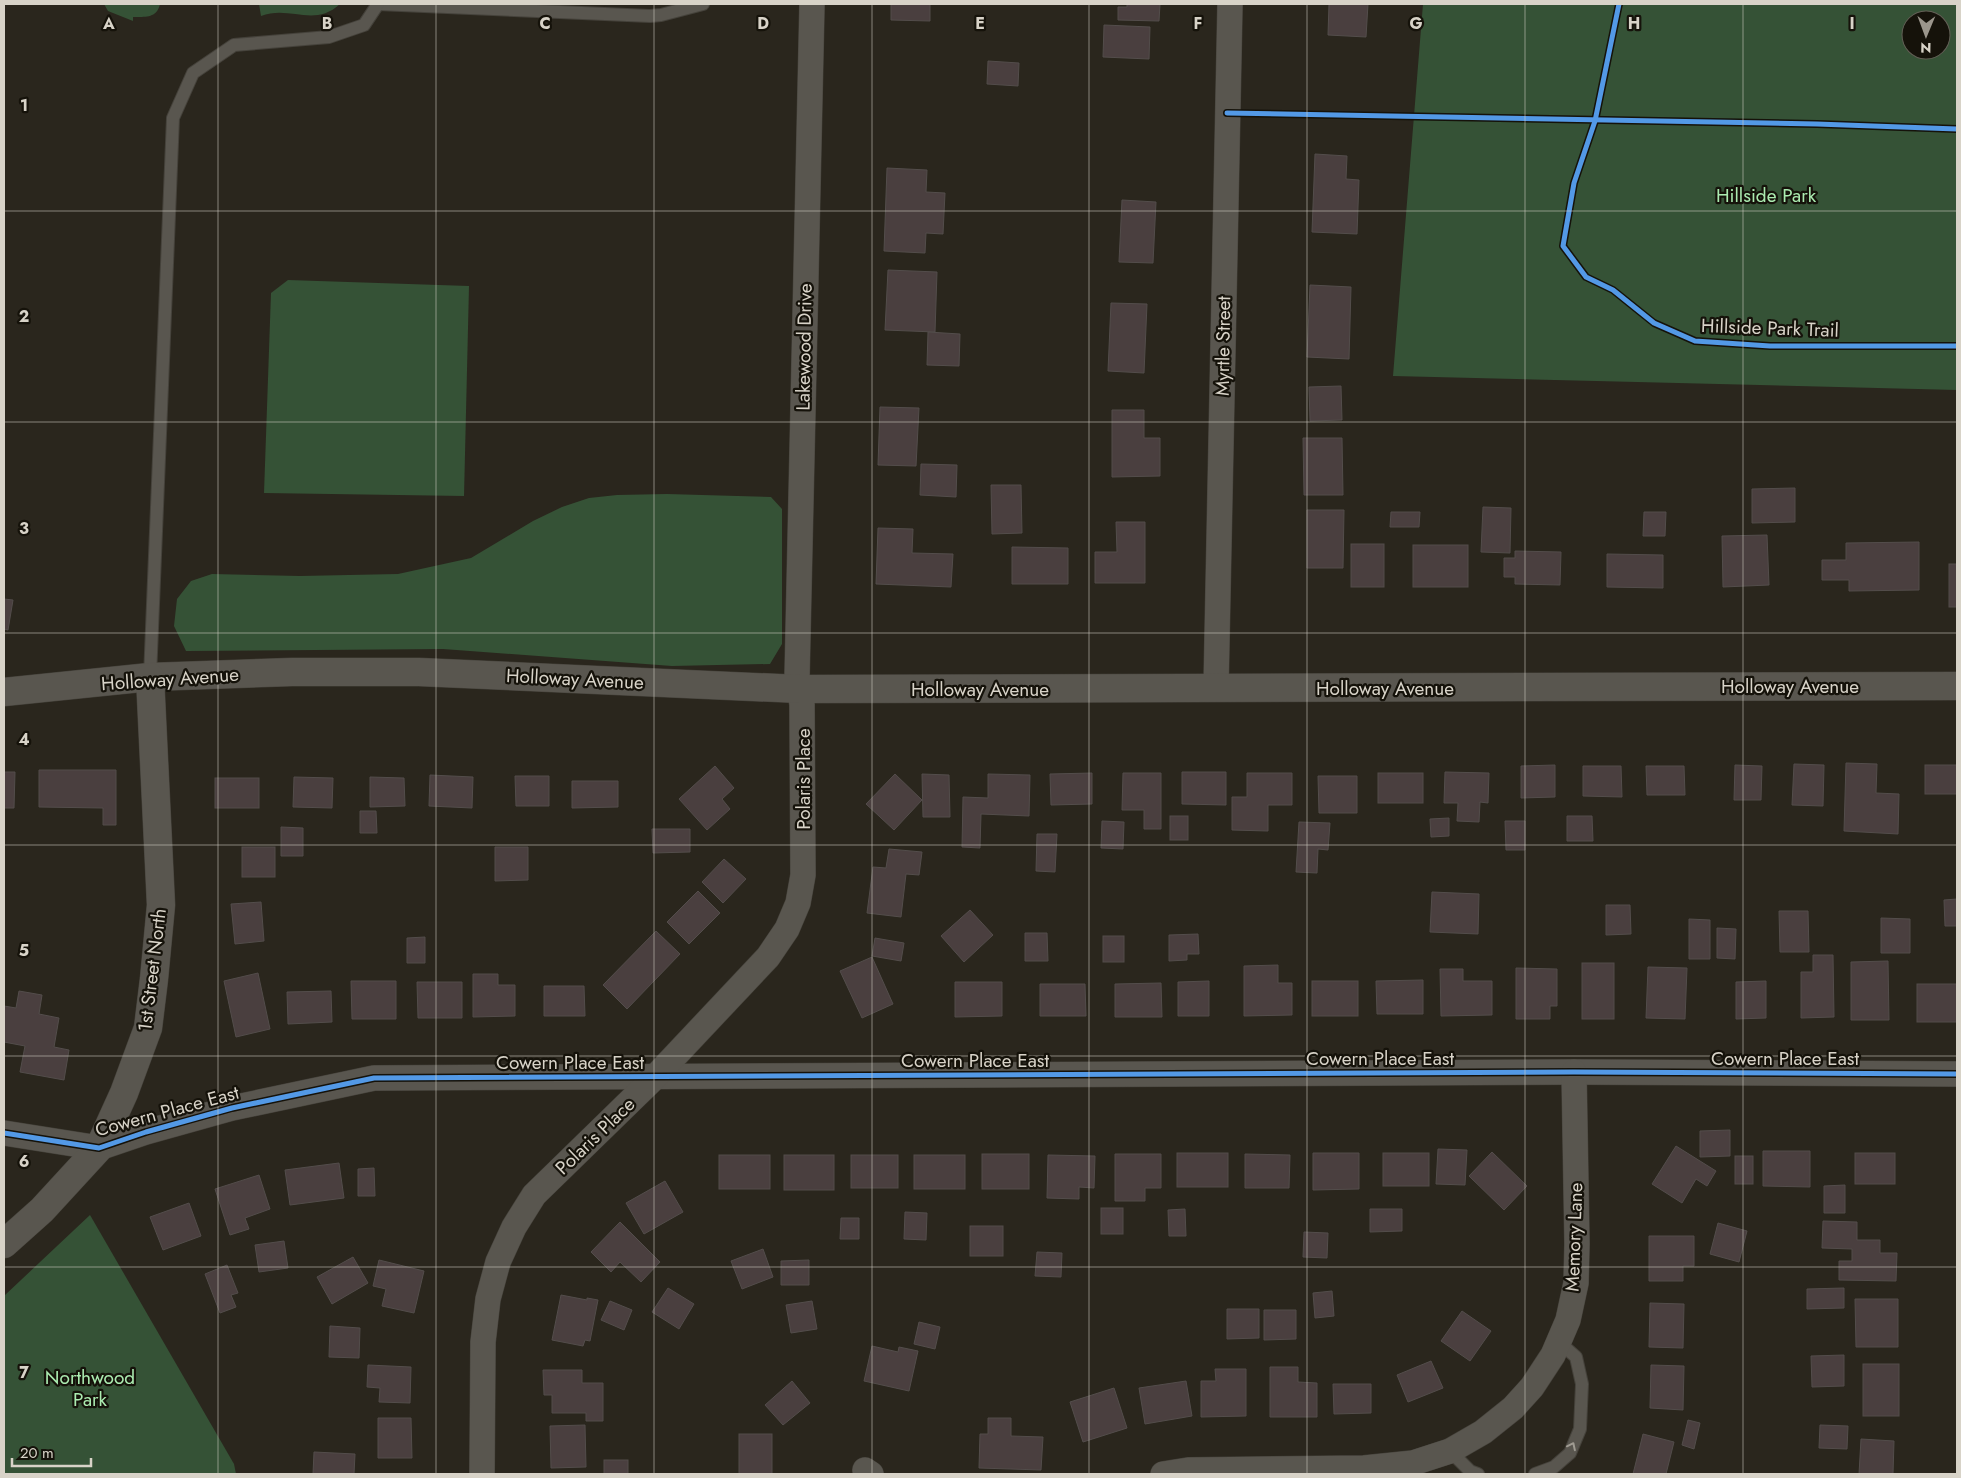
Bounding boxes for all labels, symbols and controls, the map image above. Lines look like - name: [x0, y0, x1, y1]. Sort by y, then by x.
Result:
- north arrow: [1901, 10, 1951, 60]
- text: A: [102, 12, 115, 35]
- text: B: [322, 12, 332, 35]
- text: C: [539, 12, 551, 35]
- text: D: [757, 12, 769, 35]
- text: E: [975, 12, 985, 35]
- text: F: [1194, 12, 1202, 35]
- text: G: [1409, 12, 1423, 35]
- text: H: [1628, 12, 1640, 35]
- text: I: [1849, 12, 1855, 35]
- text: N: [1920, 38, 1932, 58]
- text: 1: [20, 94, 28, 117]
- park label: Hillside Park: [1716, 182, 1817, 209]
- street label: Lakewood Drive: [789, 283, 819, 411]
- street label: Myrtle Street: [1209, 295, 1237, 396]
- text: 2: [19, 305, 29, 328]
- street label: Hillside Park Trail: [1701, 312, 1839, 344]
- text: 3: [19, 517, 29, 540]
- street label: Holloway Avenue: [100, 661, 240, 697]
- street label: Holloway Avenue: [505, 662, 645, 696]
- street label: Holloway Avenue: [1721, 673, 1859, 700]
- street label: Holloway Avenue: [1316, 675, 1454, 702]
- street label: Holloway Avenue: [911, 676, 1049, 703]
- text: 4: [18, 728, 30, 751]
- street label: Polaris Place: [790, 728, 817, 830]
- street label: 1st Street North: [131, 907, 173, 1033]
- text: 5: [19, 939, 29, 962]
- street label: Cowern Place East: [1306, 1045, 1454, 1072]
- street label: Cowern Place East: [1711, 1045, 1859, 1072]
- street label: Cowern Place East: [901, 1047, 1049, 1074]
- street label: Cowern Place East: [496, 1049, 644, 1076]
- street label: Cowern Place East: [92, 1079, 242, 1143]
- street label: Polaris Place: [549, 1091, 641, 1181]
- text: 6: [19, 1150, 29, 1173]
- street label: Memory Lane: [1559, 1182, 1589, 1292]
- text: 7: [19, 1361, 29, 1384]
- park label: Northwood Park: [45, 1364, 135, 1413]
- scale bar: [12, 1436, 91, 1468]
- text: 20 m: [20, 1442, 54, 1464]
- one-way arrow: [1566, 1442, 1576, 1451]

